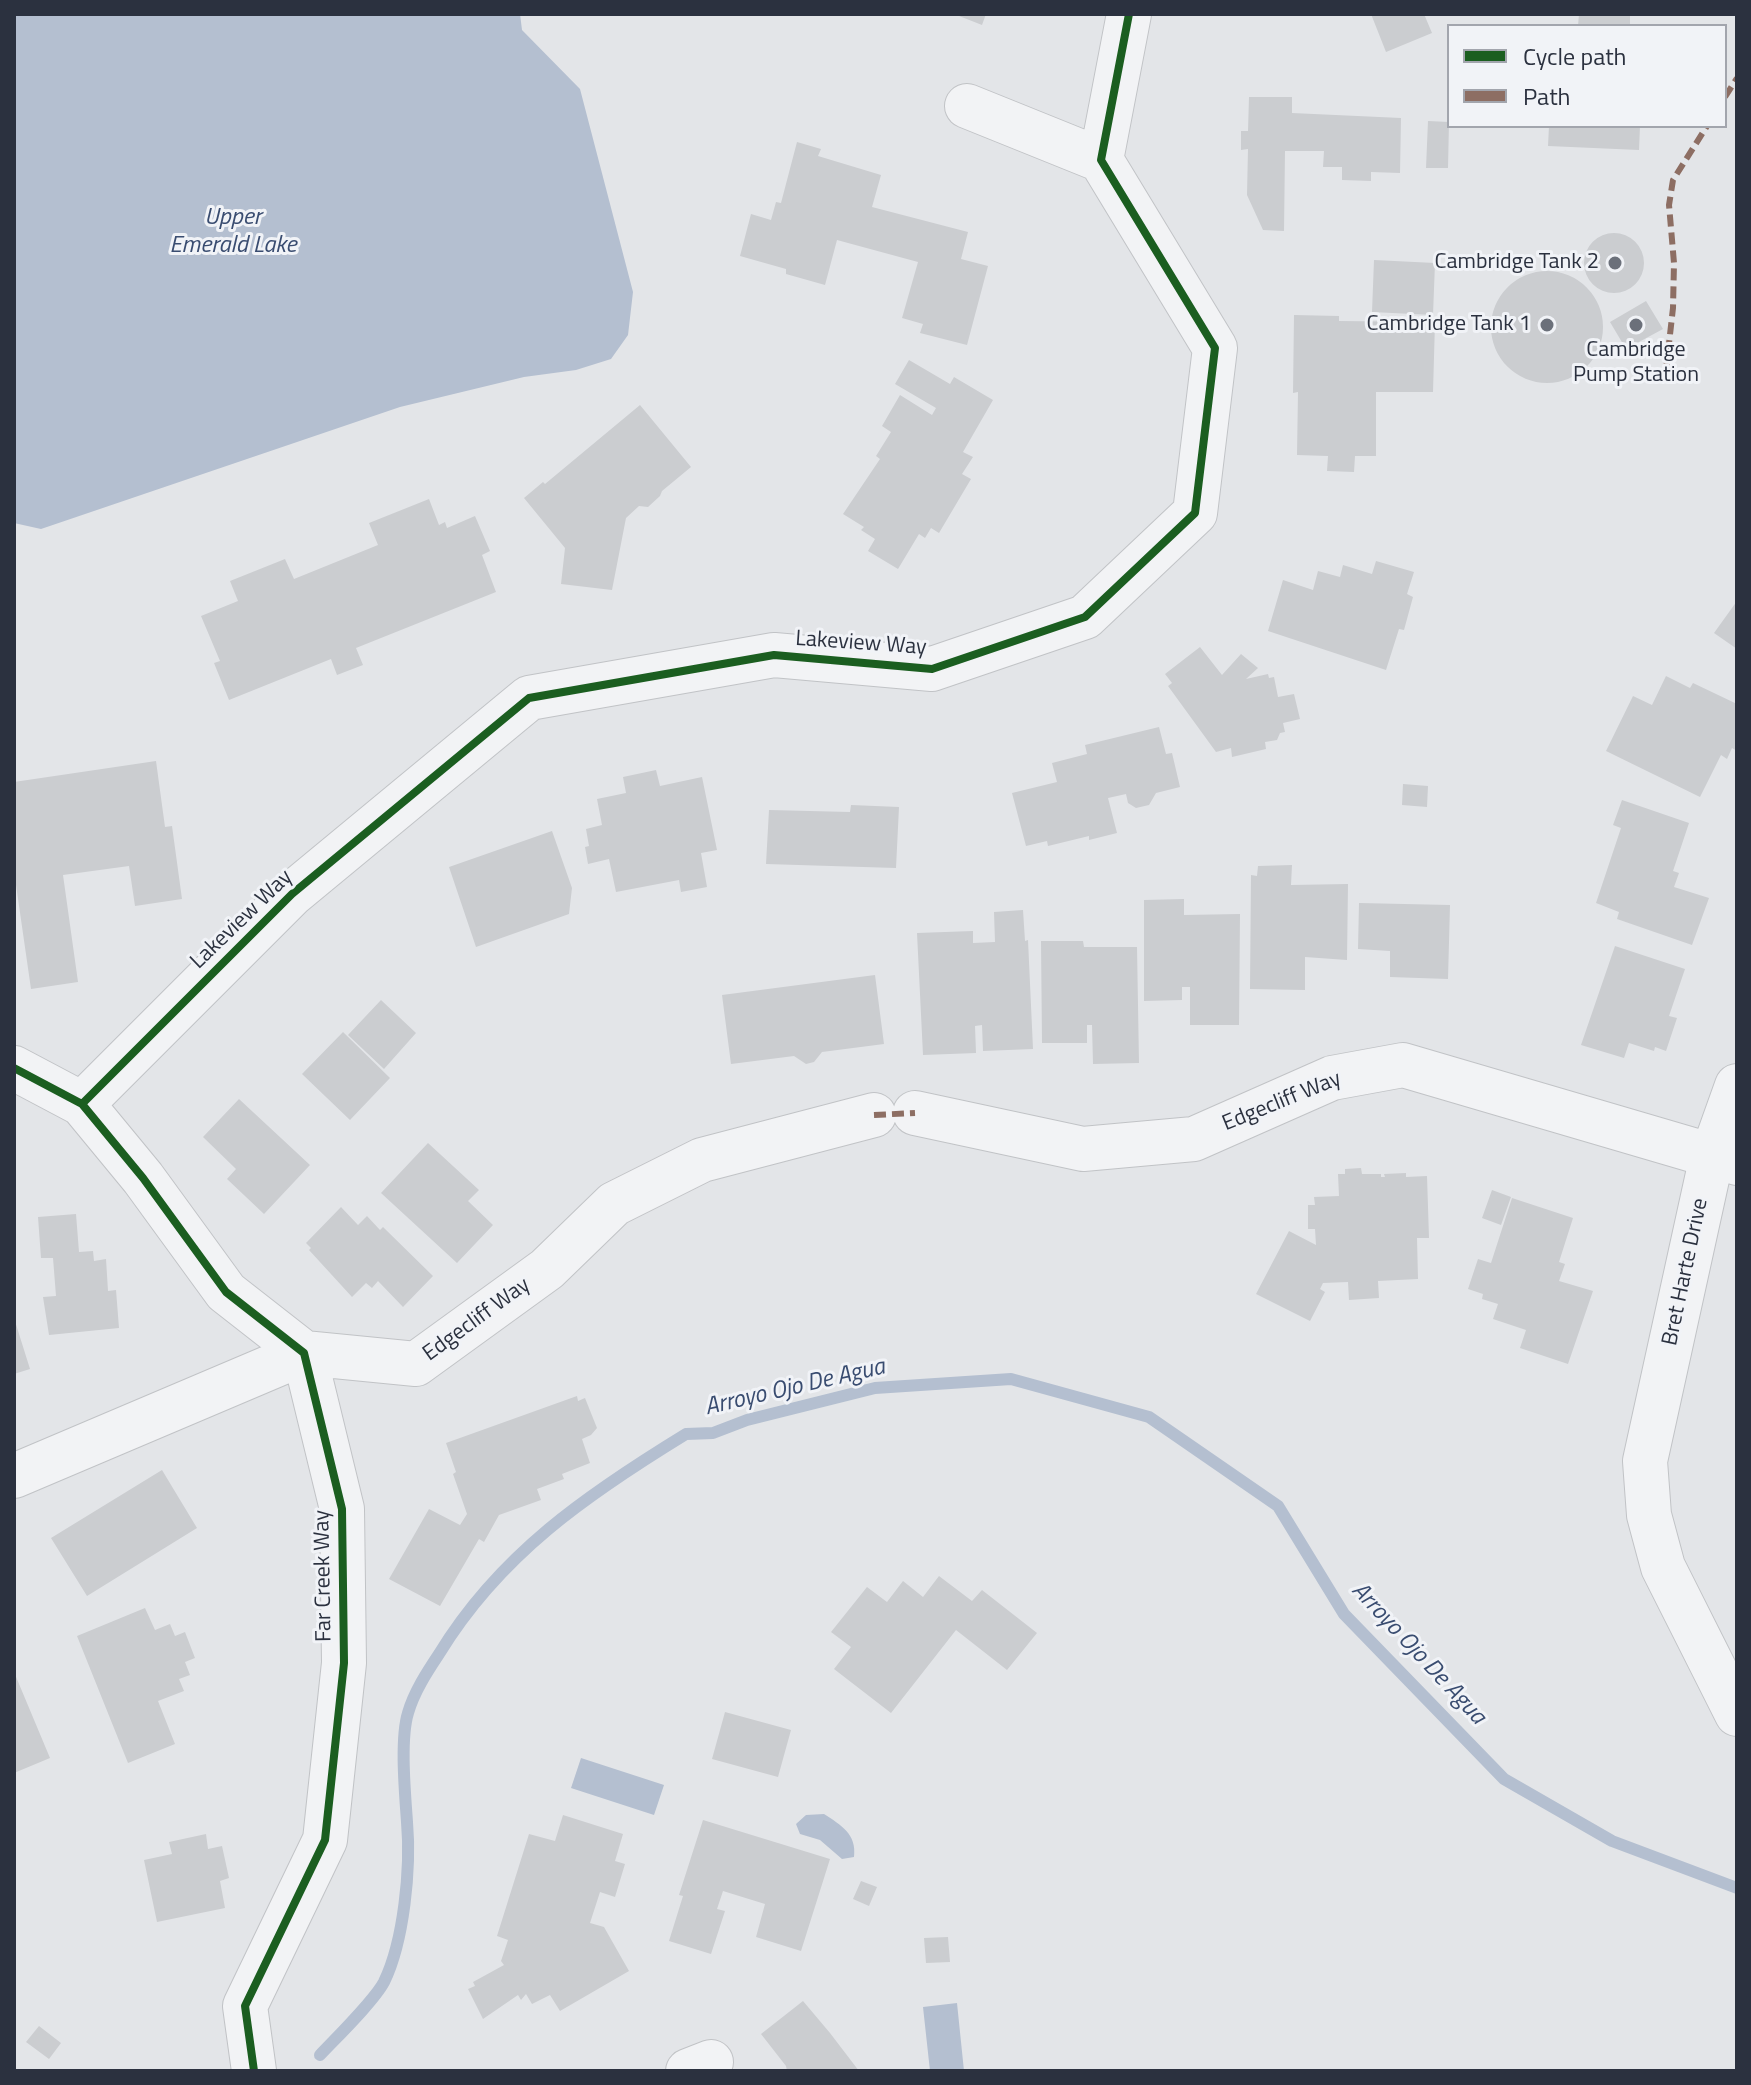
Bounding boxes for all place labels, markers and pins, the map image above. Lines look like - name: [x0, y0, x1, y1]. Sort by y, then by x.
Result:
- place label: Cambridge Tank 2: [1435, 250, 1599, 276]
- marker: Cambridge Tank 2: [1606, 254, 1624, 272]
- place label: Cambridge Tank 1: [1367, 312, 1531, 338]
- marker: Cambridge Tank 1: [1538, 316, 1556, 334]
- marker: Cambridge Pump Station: [1627, 316, 1645, 334]
- place label: Cambridge Pump Station: [1573, 338, 1699, 390]

